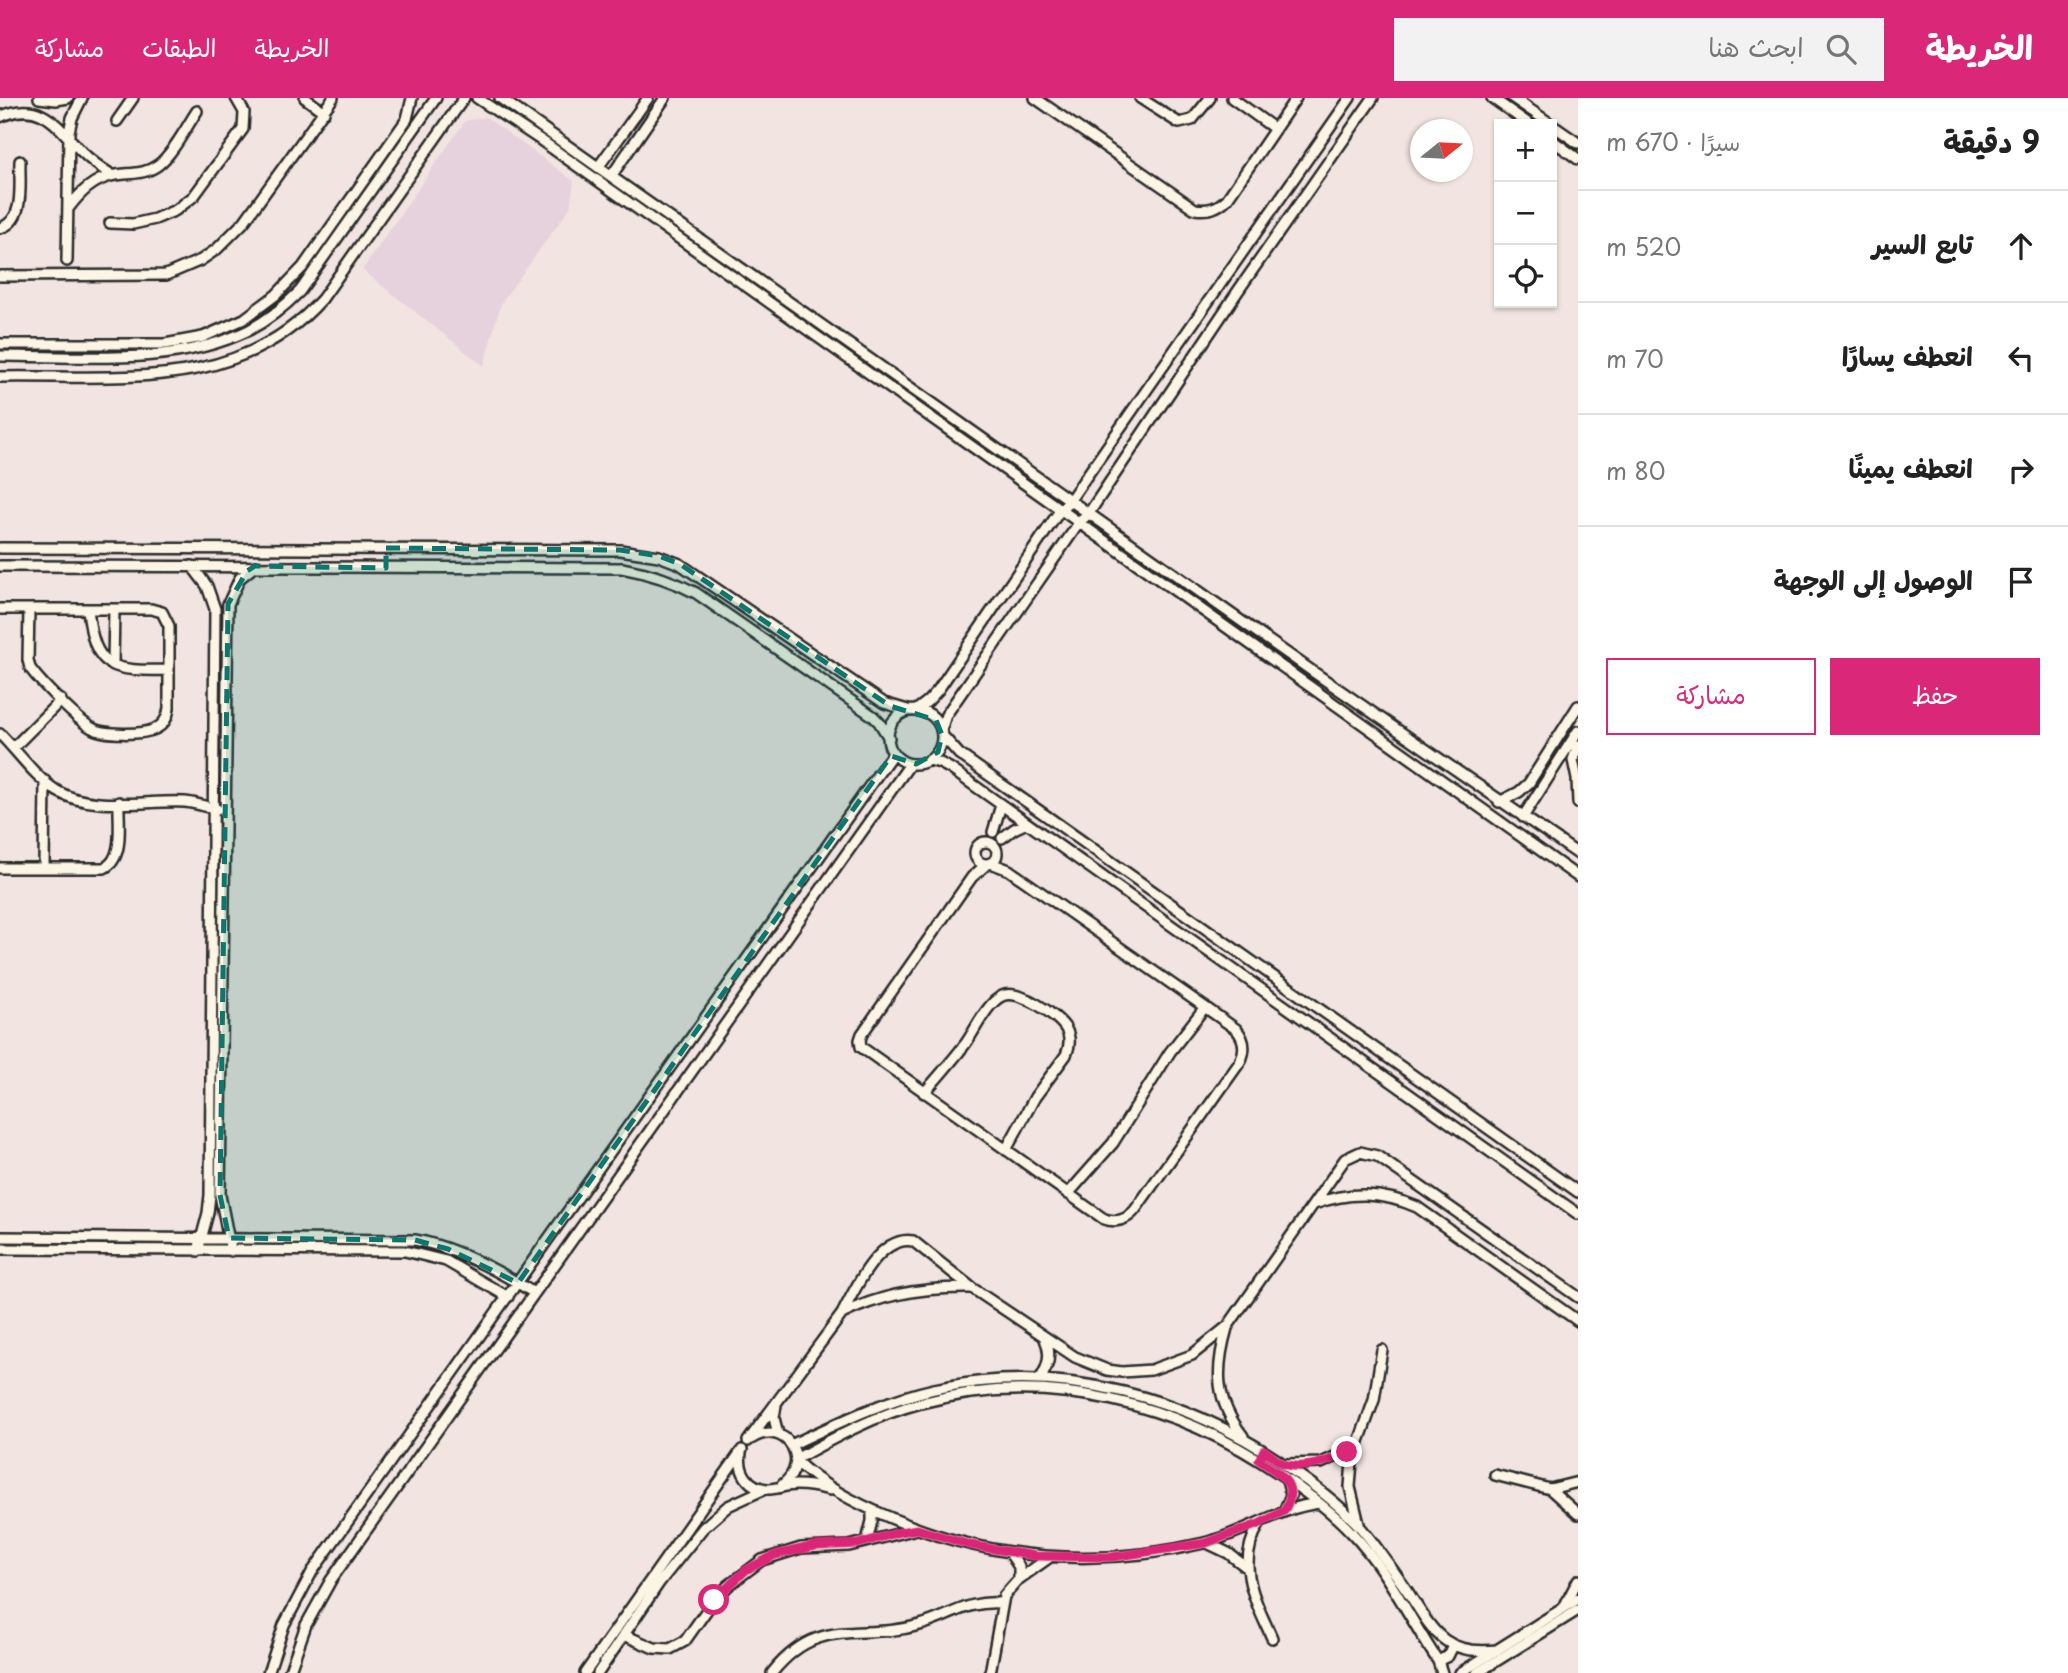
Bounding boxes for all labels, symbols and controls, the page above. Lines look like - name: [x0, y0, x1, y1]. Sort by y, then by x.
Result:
- search box: [1394, 18, 1884, 81]
- text: الخريطة: [1926, 21, 2033, 71]
- text: ابحث هنا: [1708, 27, 1804, 66]
- text: مشاركة: [35, 29, 104, 65]
- text: الطبقات: [142, 29, 217, 65]
- text: الخريطة: [255, 29, 329, 65]
- icon: search: [1822, 30, 1860, 68]
- text: 9 دقيقة: [1943, 118, 2040, 163]
- north arrow: [1410, 119, 1473, 182]
- map controls: [1494, 119, 1557, 308]
- button: +: [1494, 119, 1557, 182]
- text: سيرًا · 670 m: [1606, 124, 1740, 159]
- button: −: [1494, 182, 1557, 245]
- text: تابع السير: [1872, 224, 1973, 263]
- icon: ahead: [2002, 227, 2040, 265]
- text: 520 m: [1606, 229, 1681, 264]
- button: locate: [1494, 245, 1557, 308]
- text: انعطف يسارًا: [1842, 336, 1973, 375]
- icon: left: [2002, 339, 2040, 377]
- text: 70 m: [1606, 341, 1664, 376]
- text: انعطف يمينًا: [1849, 448, 1973, 487]
- icon: right: [2002, 451, 2040, 489]
- text: 80 m: [1606, 453, 1666, 488]
- text: الوصول إلى الوجهة: [1774, 560, 1973, 599]
- icon: arrive: [2002, 563, 2040, 601]
- button: مشاركة: [1606, 658, 1816, 735]
- button: حفظ: [1830, 658, 2040, 735]
- route end: [1331, 1436, 1362, 1467]
- route start: [698, 1584, 729, 1615]

